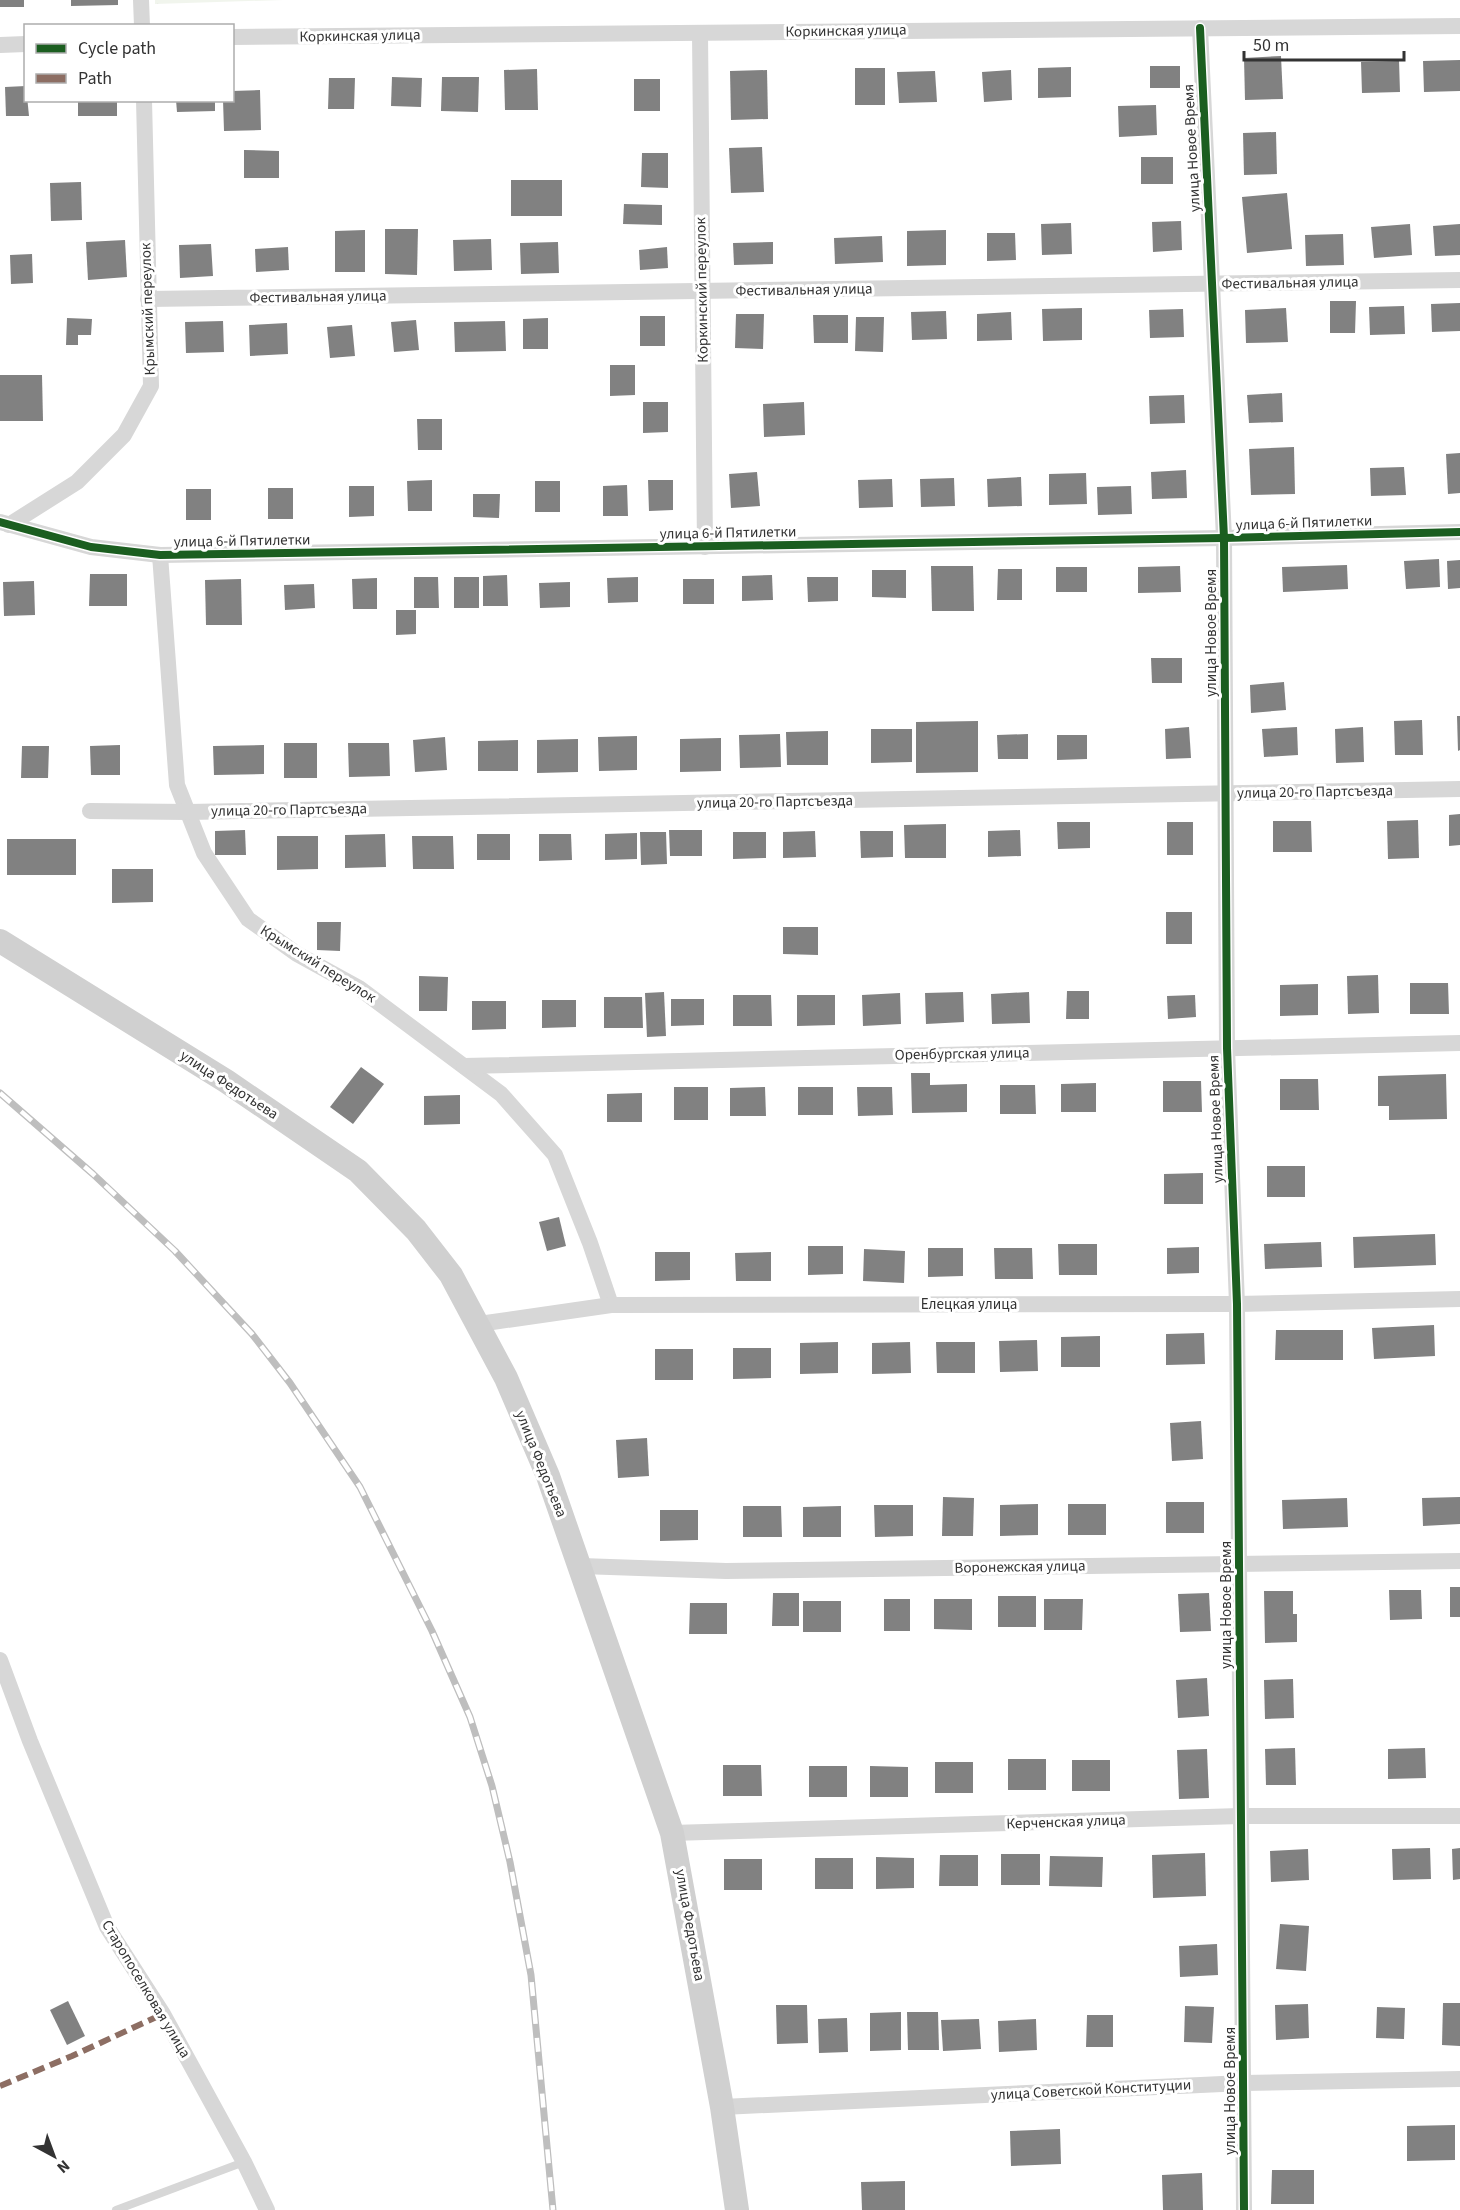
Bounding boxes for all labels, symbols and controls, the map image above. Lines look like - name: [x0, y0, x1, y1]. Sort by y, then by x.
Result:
- street label: Коркинская улица: [785, 19, 907, 43]
- legend: [24, 24, 234, 102]
- street label: Коркинская улица: [299, 24, 421, 48]
- scale bar: [1244, 24, 1404, 62]
- text: 50 m: [1253, 33, 1289, 58]
- text: Cycle path: [78, 36, 156, 61]
- text: Path: [78, 66, 112, 91]
- street label: улица Новое Время: [1178, 83, 1206, 213]
- street label: Коркинский переулок: [690, 216, 714, 363]
- street label: Крымский переулок: [135, 242, 161, 376]
- street label: Фестивальная улица: [1221, 271, 1359, 295]
- street label: Фестивальная улица: [735, 278, 873, 302]
- street label: Фестивальная улица: [249, 285, 387, 309]
- street label: улица 6-й Пятилетки: [1235, 510, 1373, 536]
- street label: улица 6-й Пятилетки: [659, 521, 797, 545]
- street label: улица 6-й Пятилетки: [173, 529, 311, 553]
- street label: улица Новое Время: [1201, 569, 1222, 697]
- street label: улица 20-го Партсъезда: [1237, 780, 1393, 804]
- street label: улица 20-го Партсъезда: [697, 790, 853, 814]
- street label: улица 20-го Партсъезда: [211, 798, 367, 822]
- street label: Крымский переулок: [256, 920, 380, 1008]
- street label: Оренбургская улица: [894, 1042, 1030, 1066]
- street label: улица Федотьева: [176, 1045, 282, 1125]
- street label: улица Новое Время: [1203, 1055, 1229, 1183]
- street label: Елецкая улица: [921, 1294, 1017, 1315]
- street label: улица Федотьева: [510, 1407, 572, 1521]
- street label: улица Новое Время: [1216, 1541, 1237, 1669]
- street label: Воронежская улица: [954, 1555, 1086, 1579]
- street label: Керченская улица: [1006, 1809, 1126, 1835]
- street label: улица Федотьева: [670, 1867, 710, 1983]
- street label: Старопоселковая улица: [96, 1916, 196, 2062]
- street label: улица Новое Время: [1220, 2027, 1241, 2155]
- street label: улица Советской Конституции: [990, 2074, 1192, 2106]
- north arrow: [24, 2126, 84, 2186]
- text: N: [52, 2155, 74, 2178]

